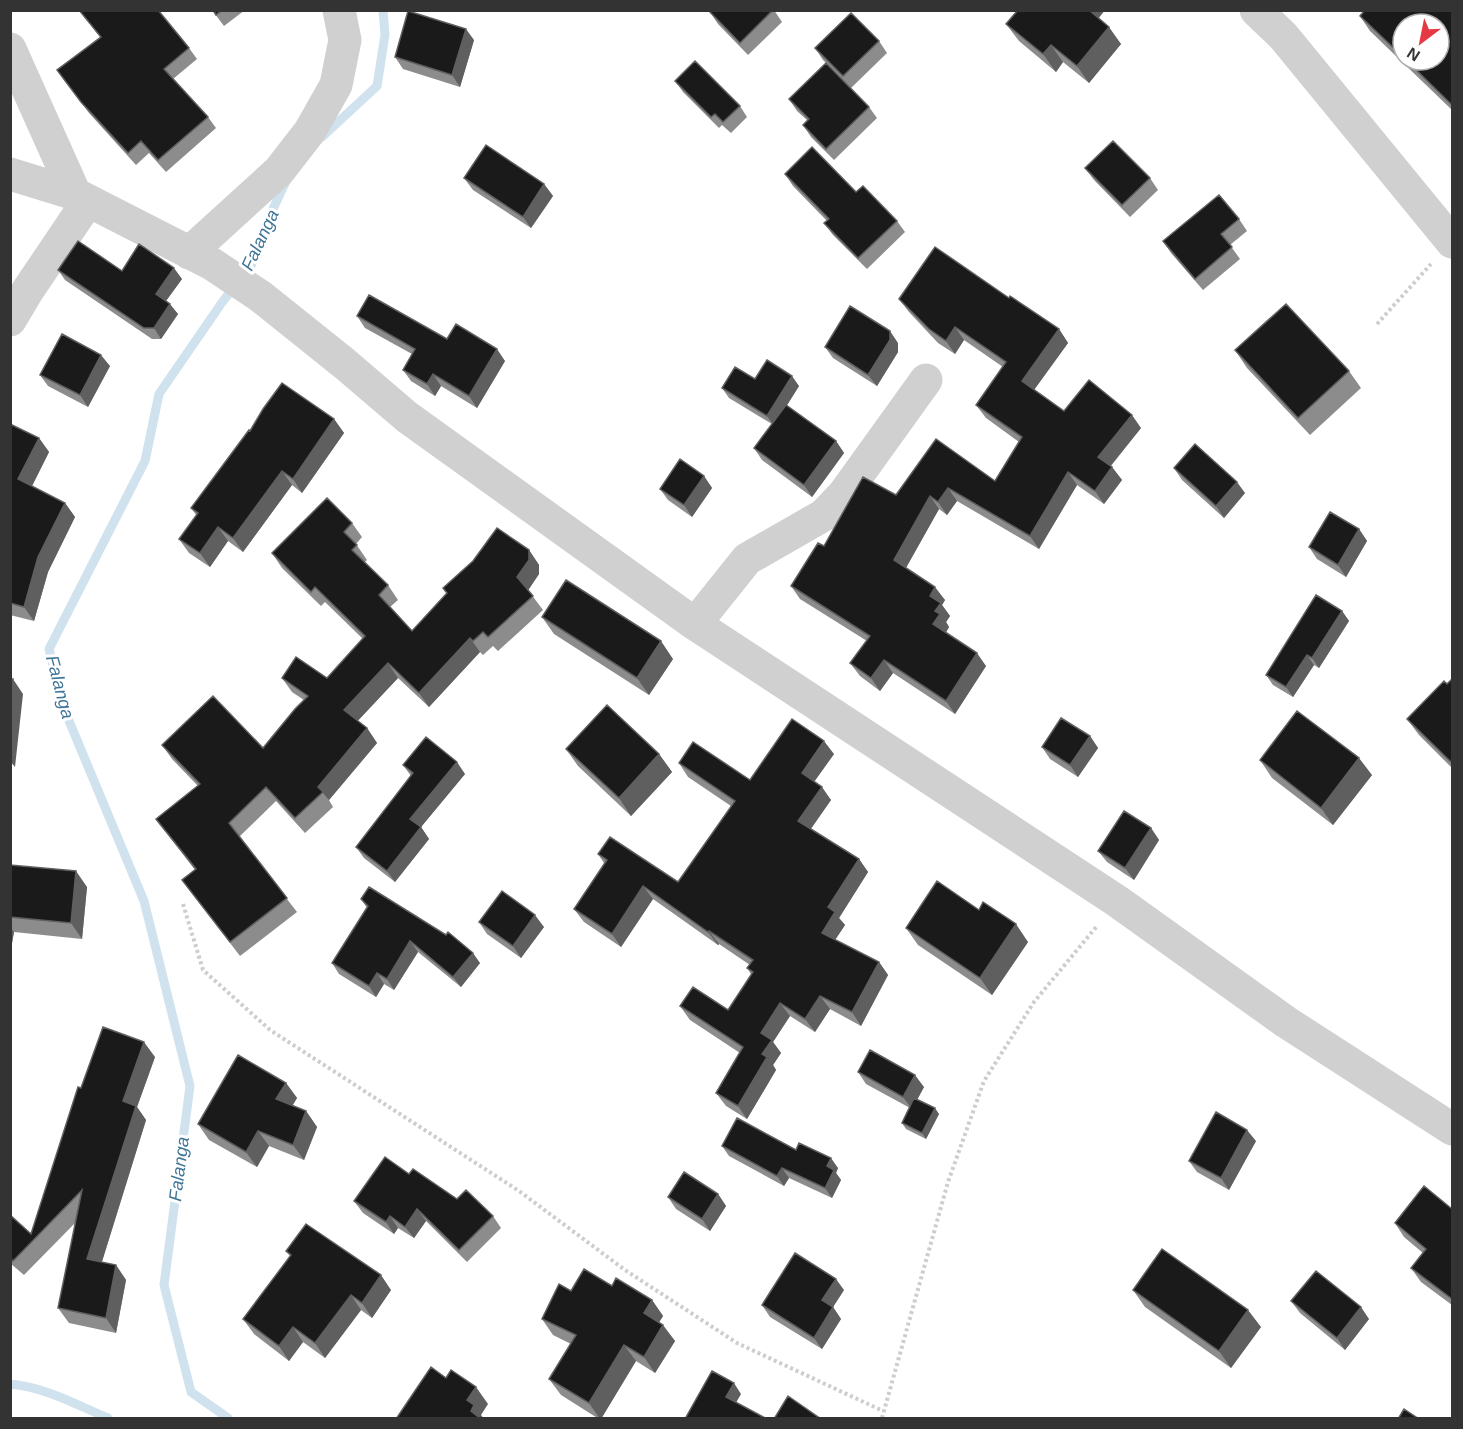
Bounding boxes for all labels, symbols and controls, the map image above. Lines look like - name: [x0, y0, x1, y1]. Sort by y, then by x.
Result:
- north arrow: [1391, 12, 1451, 72]
- text: N: [1404, 44, 1423, 65]
- water label: Falanga: [237, 206, 283, 274]
- water label: Falanga: [42, 653, 78, 721]
- water label: Falanga: [165, 1135, 193, 1203]

